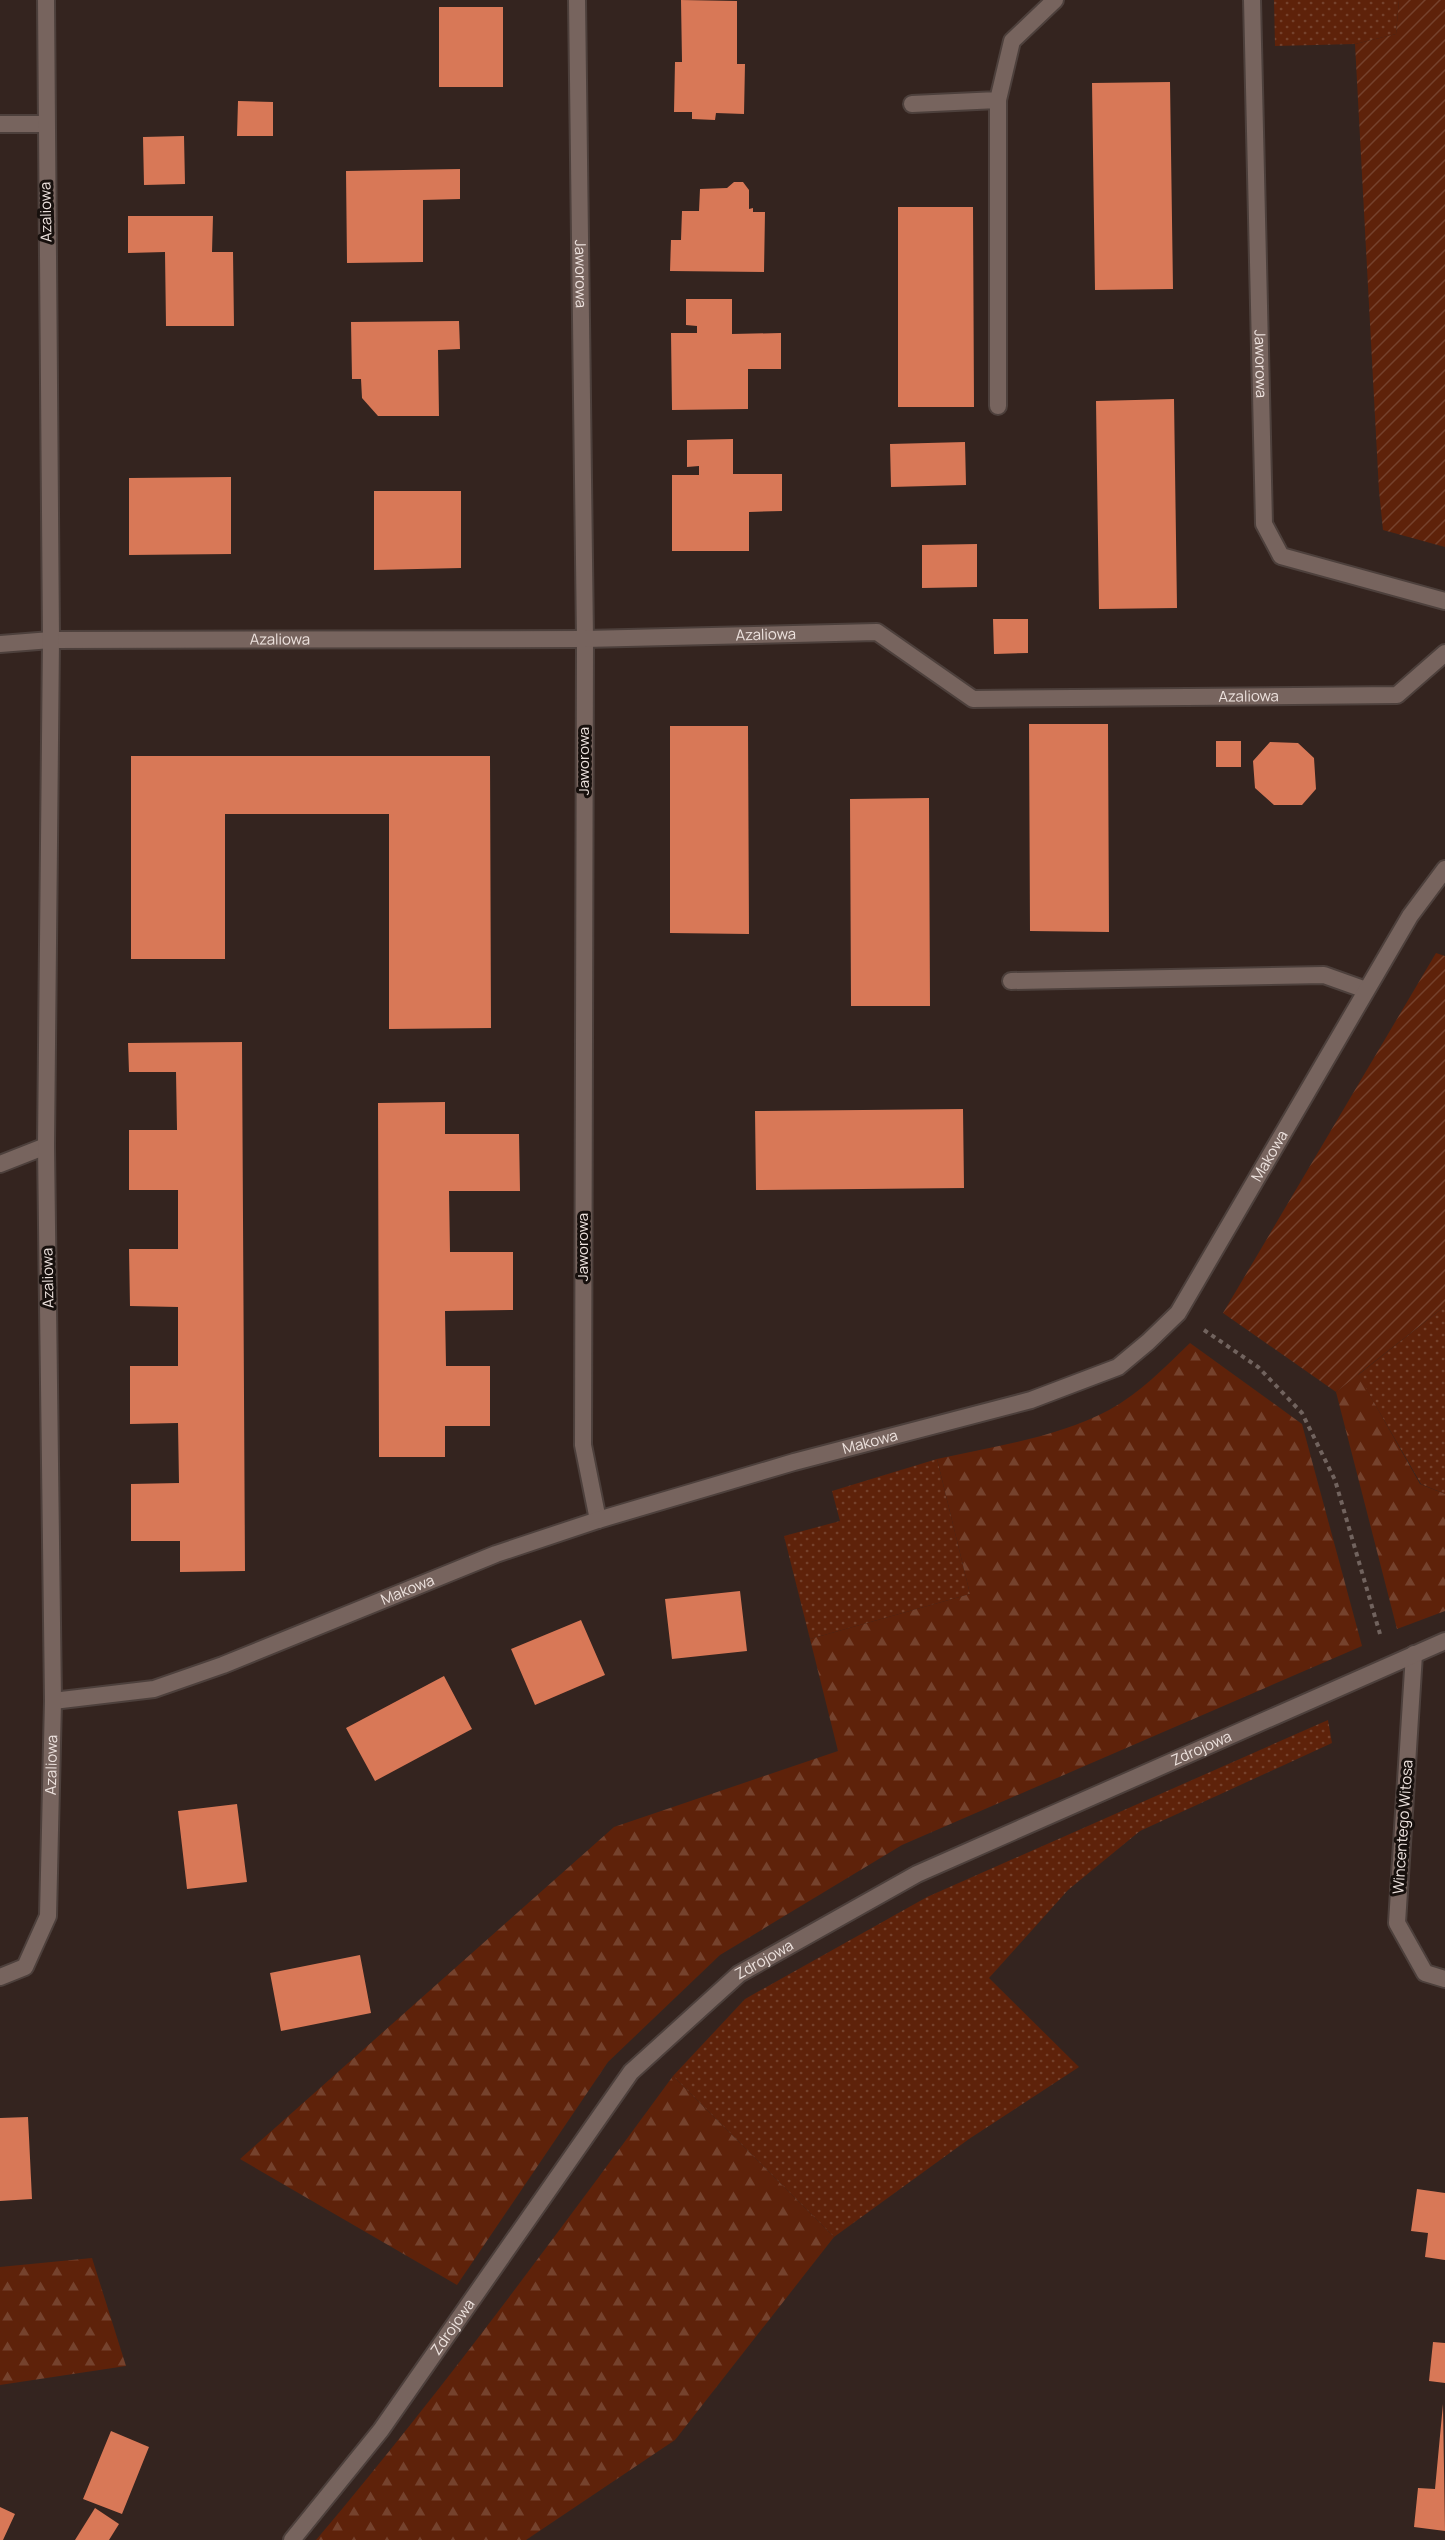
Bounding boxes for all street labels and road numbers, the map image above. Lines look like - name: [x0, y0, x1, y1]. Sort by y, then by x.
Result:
- street label: Azaliowa: [34, 182, 57, 242]
- street label: Jaworowa: [570, 240, 592, 308]
- street label: Jaworowa: [1250, 329, 1272, 398]
- street label: Azaliowa: [735, 623, 796, 645]
- street label: Azaliowa: [250, 629, 310, 650]
- street label: Azaliowa: [1218, 685, 1279, 707]
- street label: Jaworowa: [573, 727, 594, 795]
- street label: Makowa: [1246, 1126, 1293, 1185]
- street label: Jaworowa: [572, 1213, 593, 1281]
- street label: Azaliowa: [36, 1248, 59, 1308]
- street label: Makowa: [840, 1424, 900, 1459]
- street label: Makowa: [377, 1569, 437, 1610]
- street label: Zdrojowa: [1168, 1726, 1235, 1771]
- street label: Azaliowa: [40, 1734, 62, 1795]
- street label: Wincentego Witosa: [1387, 1759, 1418, 1895]
- street label: Zdrojowa: [731, 1935, 797, 1984]
- street label: Zdrojowa: [426, 2295, 479, 2359]

